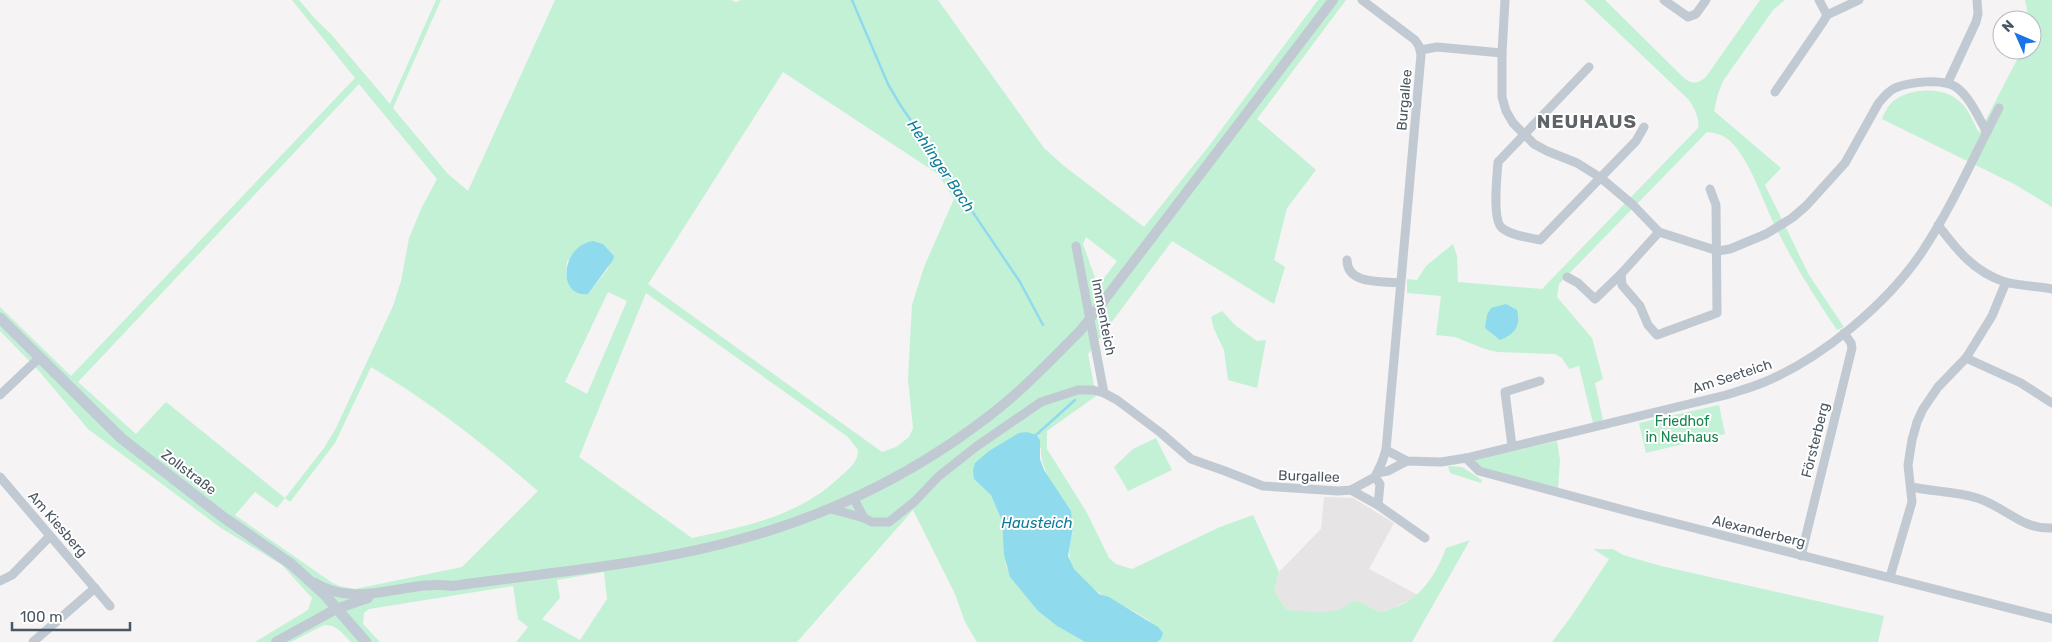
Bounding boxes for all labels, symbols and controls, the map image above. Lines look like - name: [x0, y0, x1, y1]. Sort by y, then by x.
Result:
- north arrow: [1992, 10, 2042, 60]
- text: N: [1999, 17, 2018, 36]
- street label: Burgallee: [1393, 69, 1416, 131]
- district label: NEUHAUS: [1537, 110, 1637, 133]
- water label: Hehlinger Bach: [904, 116, 978, 216]
- street label: Immenteich: [1088, 277, 1119, 357]
- street label: Am Seeteich: [1690, 356, 1774, 397]
- street label: Försterberg: [1798, 401, 1833, 479]
- park label: Friedhof in Neuhaus: [1645, 413, 1719, 446]
- street label: Zollstraße: [158, 446, 220, 499]
- street label: Burgallee: [1278, 467, 1340, 486]
- street label: Am Kiesberg: [24, 488, 91, 561]
- street label: Alexanderberg: [1711, 512, 1807, 551]
- water label: Hausteich: [1001, 514, 1073, 532]
- scale bar: [12, 600, 130, 632]
- text: 100 m: [20, 608, 62, 626]

